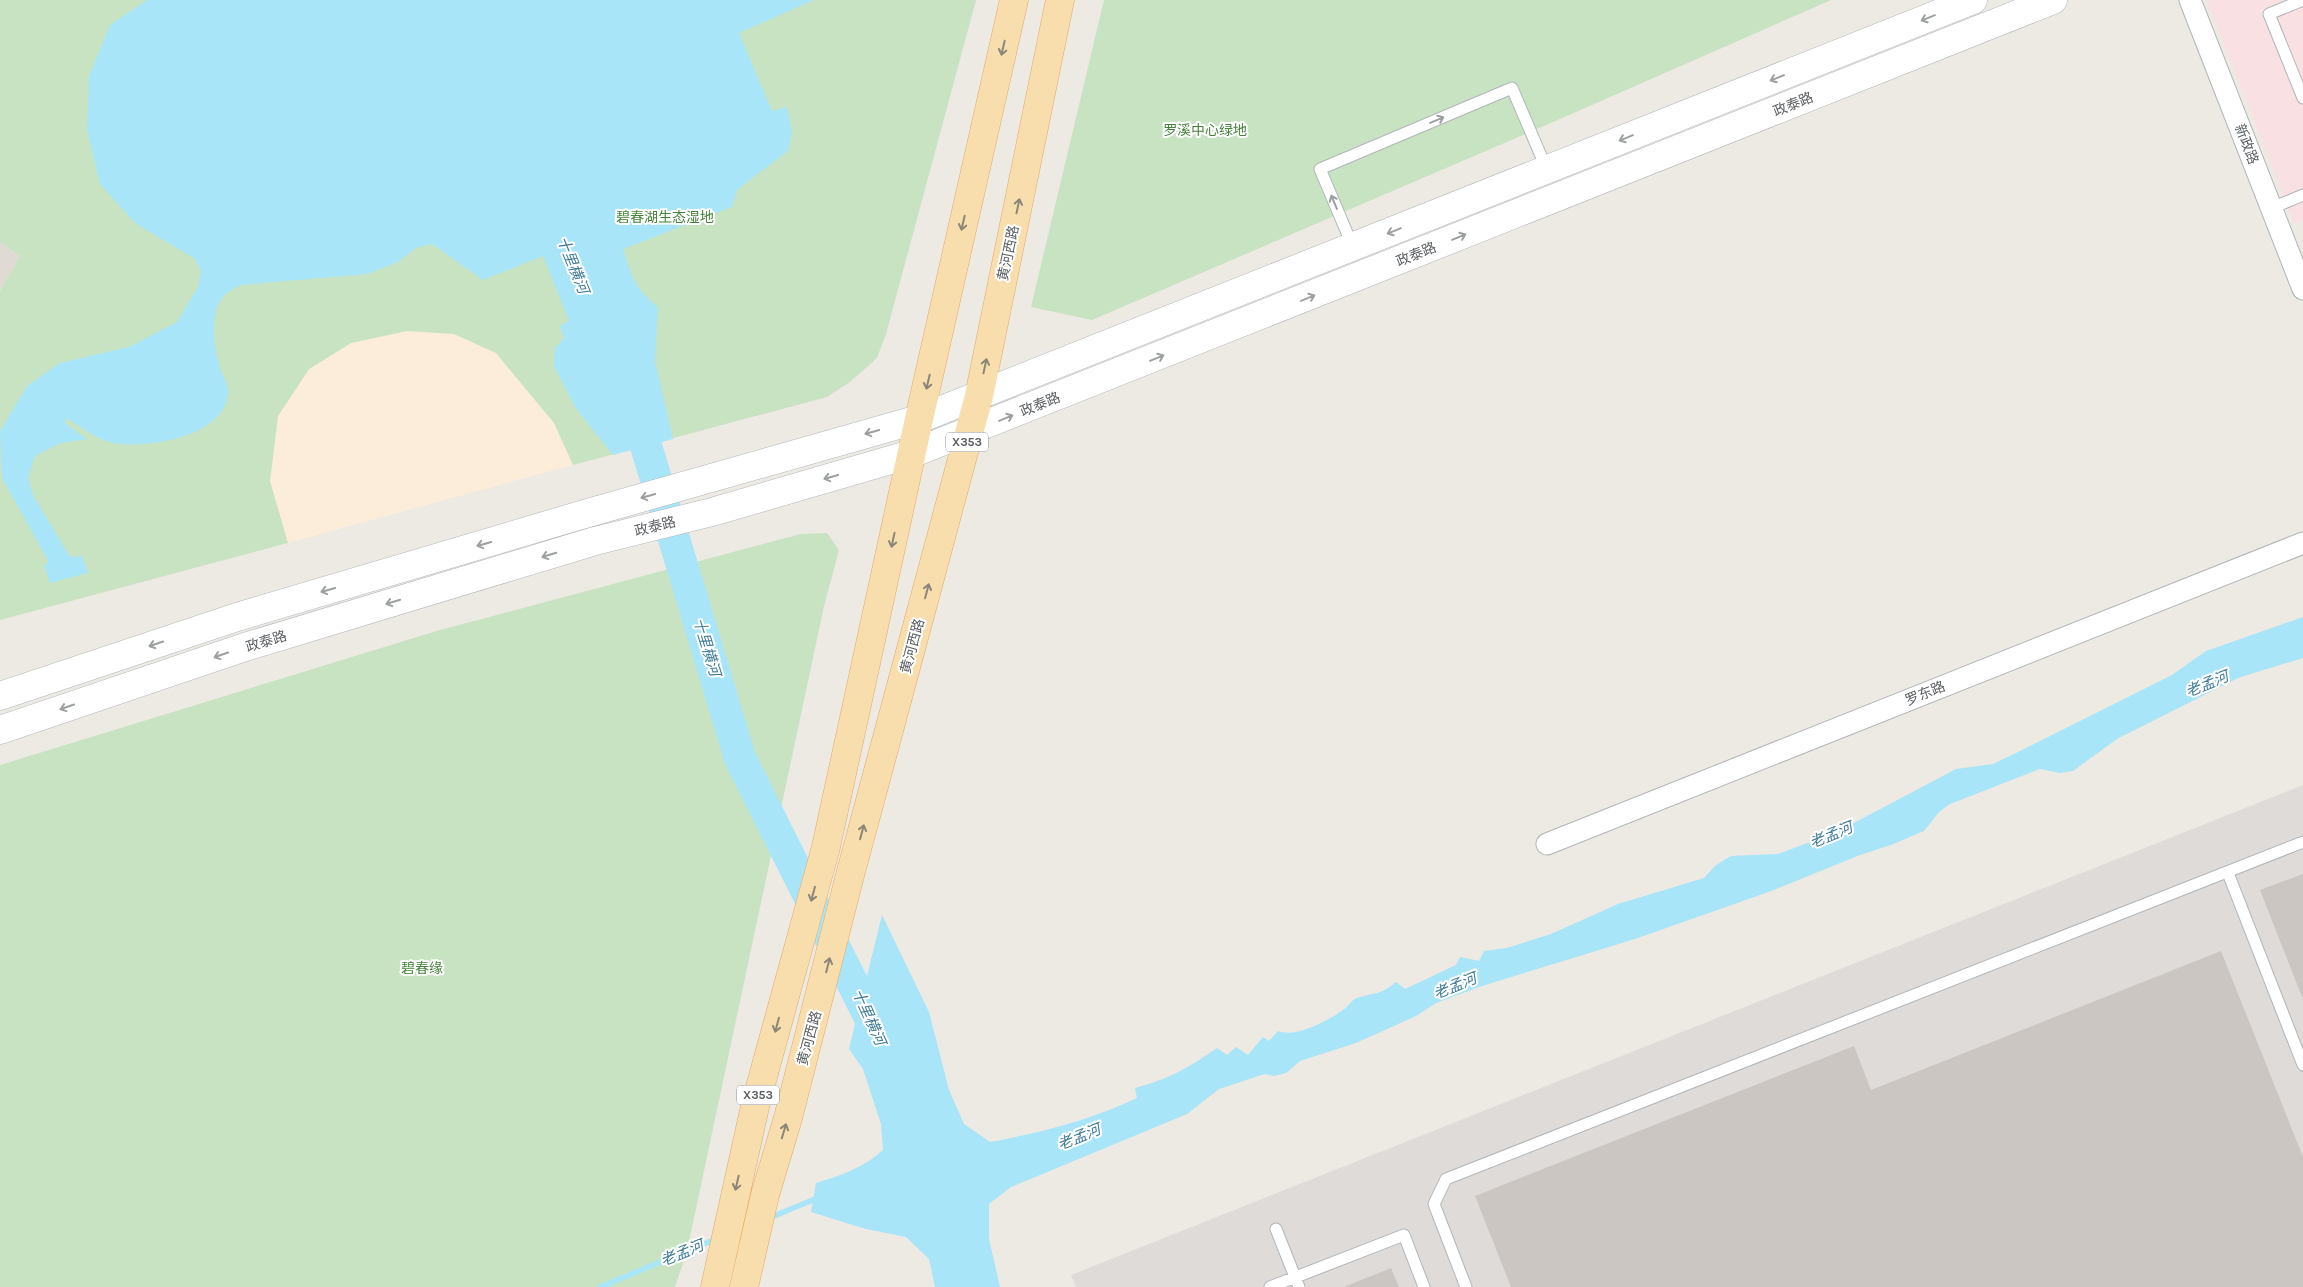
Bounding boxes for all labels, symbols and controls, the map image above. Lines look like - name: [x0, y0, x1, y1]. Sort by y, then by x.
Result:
- one-way arrow: [1921, 14, 1936, 23]
- one-way arrow: [998, 39, 1007, 55]
- one-way arrow: [1770, 74, 1785, 83]
- street label: 政泰路: [1771, 89, 1816, 120]
- one-way arrow: [1429, 114, 1444, 124]
- park label: 罗溪中心绿地: [1163, 122, 1247, 139]
- street label: 新政路: [2231, 122, 2262, 167]
- one-way arrow: [1619, 134, 1634, 143]
- one-way arrow: [1329, 195, 1338, 210]
- one-way arrow: [1013, 199, 1023, 215]
- park label: 碧春湖生态湿地: [616, 209, 714, 226]
- one-way arrow: [958, 215, 967, 231]
- street label: 黄河西路: [994, 224, 1023, 282]
- one-way arrow: [1387, 226, 1402, 236]
- one-way arrow: [1451, 232, 1466, 242]
- water label: 十里横河: [553, 234, 594, 299]
- street label: 政泰路: [1394, 239, 1439, 270]
- one-way arrow: [1300, 292, 1315, 302]
- one-way arrow: [1149, 353, 1164, 362]
- one-way arrow: [981, 358, 990, 374]
- one-way arrow: [922, 373, 932, 389]
- street label: 政泰路: [1018, 389, 1063, 420]
- one-way arrow: [998, 413, 1013, 422]
- one-way arrow: [865, 428, 881, 437]
- road number: X353: [946, 432, 988, 452]
- one-way arrow: [823, 473, 839, 483]
- one-way arrow: [641, 491, 657, 501]
- street label: 政泰路: [633, 513, 678, 540]
- one-way arrow: [887, 532, 897, 548]
- one-way arrow: [476, 540, 492, 549]
- one-way arrow: [541, 550, 557, 560]
- one-way arrow: [923, 583, 932, 599]
- one-way arrow: [320, 586, 336, 596]
- one-way arrow: [386, 597, 402, 607]
- water label: 十里横河: [690, 616, 725, 681]
- street label: 黄河西路: [897, 617, 928, 675]
- street label: 政泰路: [244, 627, 289, 656]
- one-way arrow: [149, 640, 164, 649]
- one-way arrow: [214, 651, 229, 660]
- water label: 老孟河: [2183, 666, 2234, 701]
- street label: 罗东路: [1903, 678, 1948, 709]
- one-way arrow: [60, 703, 75, 712]
- water label: 老孟河: [1807, 817, 1858, 852]
- one-way arrow: [858, 825, 867, 841]
- one-way arrow: [808, 886, 817, 902]
- one-way arrow: [824, 958, 833, 974]
- park label: 碧春缘: [401, 960, 443, 977]
- water label: 老孟河: [1431, 968, 1482, 1003]
- water label: 十里横河: [849, 986, 891, 1051]
- street label: 黄河西路: [794, 1009, 825, 1067]
- one-way arrow: [772, 1017, 781, 1033]
- road number: X353: [737, 1086, 779, 1104]
- water label: 老孟河: [1055, 1119, 1106, 1154]
- one-way arrow: [779, 1124, 789, 1140]
- one-way arrow: [732, 1174, 741, 1190]
- water label: 老孟河: [658, 1235, 709, 1270]

